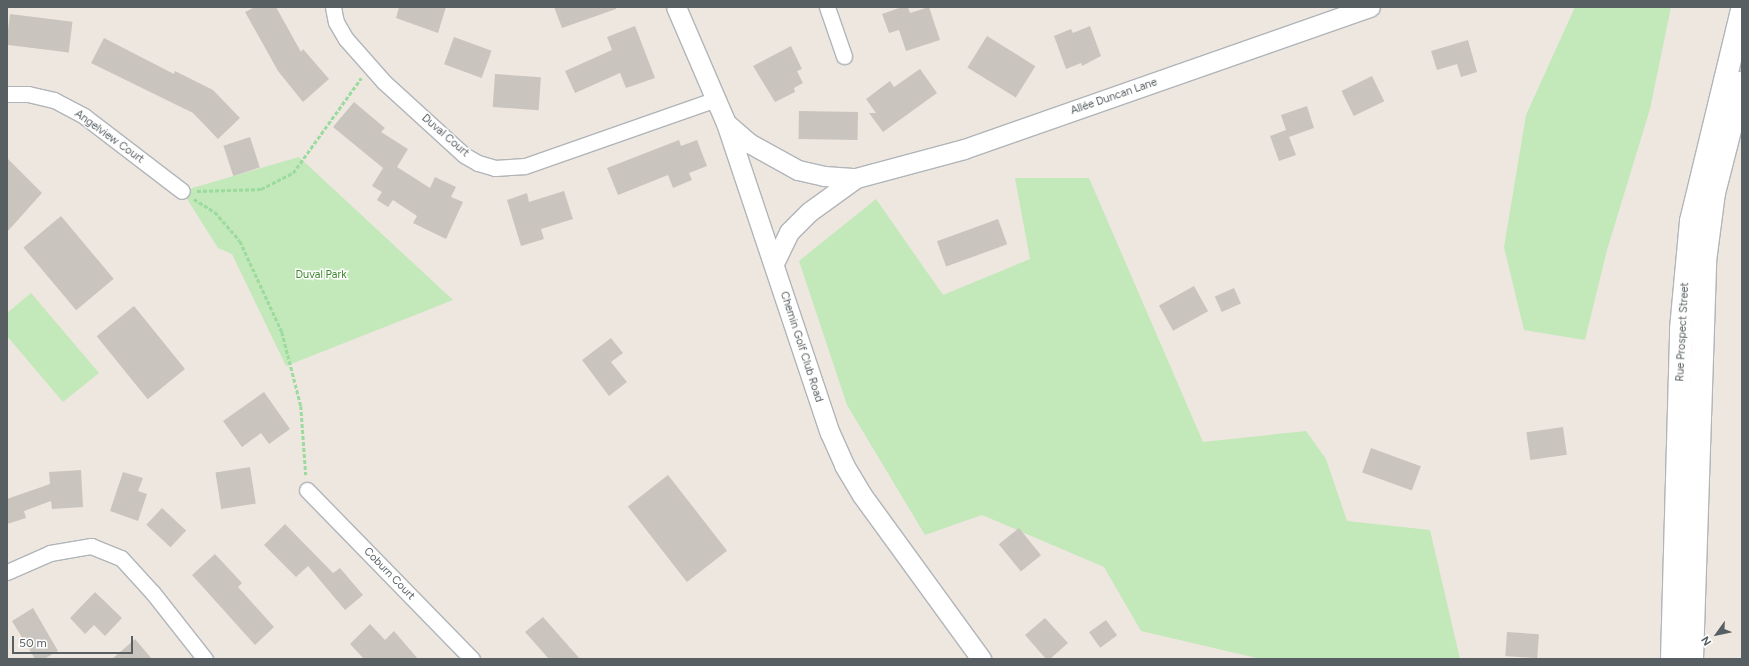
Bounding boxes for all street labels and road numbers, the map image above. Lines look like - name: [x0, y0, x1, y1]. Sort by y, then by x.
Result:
- street label: Allée Duncan Lane: [1069, 76, 1159, 118]
- street label: Angelview Court: [72, 107, 146, 167]
- street label: Duval Court: [419, 112, 471, 160]
- street label: Rue Prospect Street: [1674, 282, 1692, 382]
- street label: Chemin Golf Club Road: [777, 290, 825, 404]
- street label: Coburn Court: [361, 545, 417, 603]

